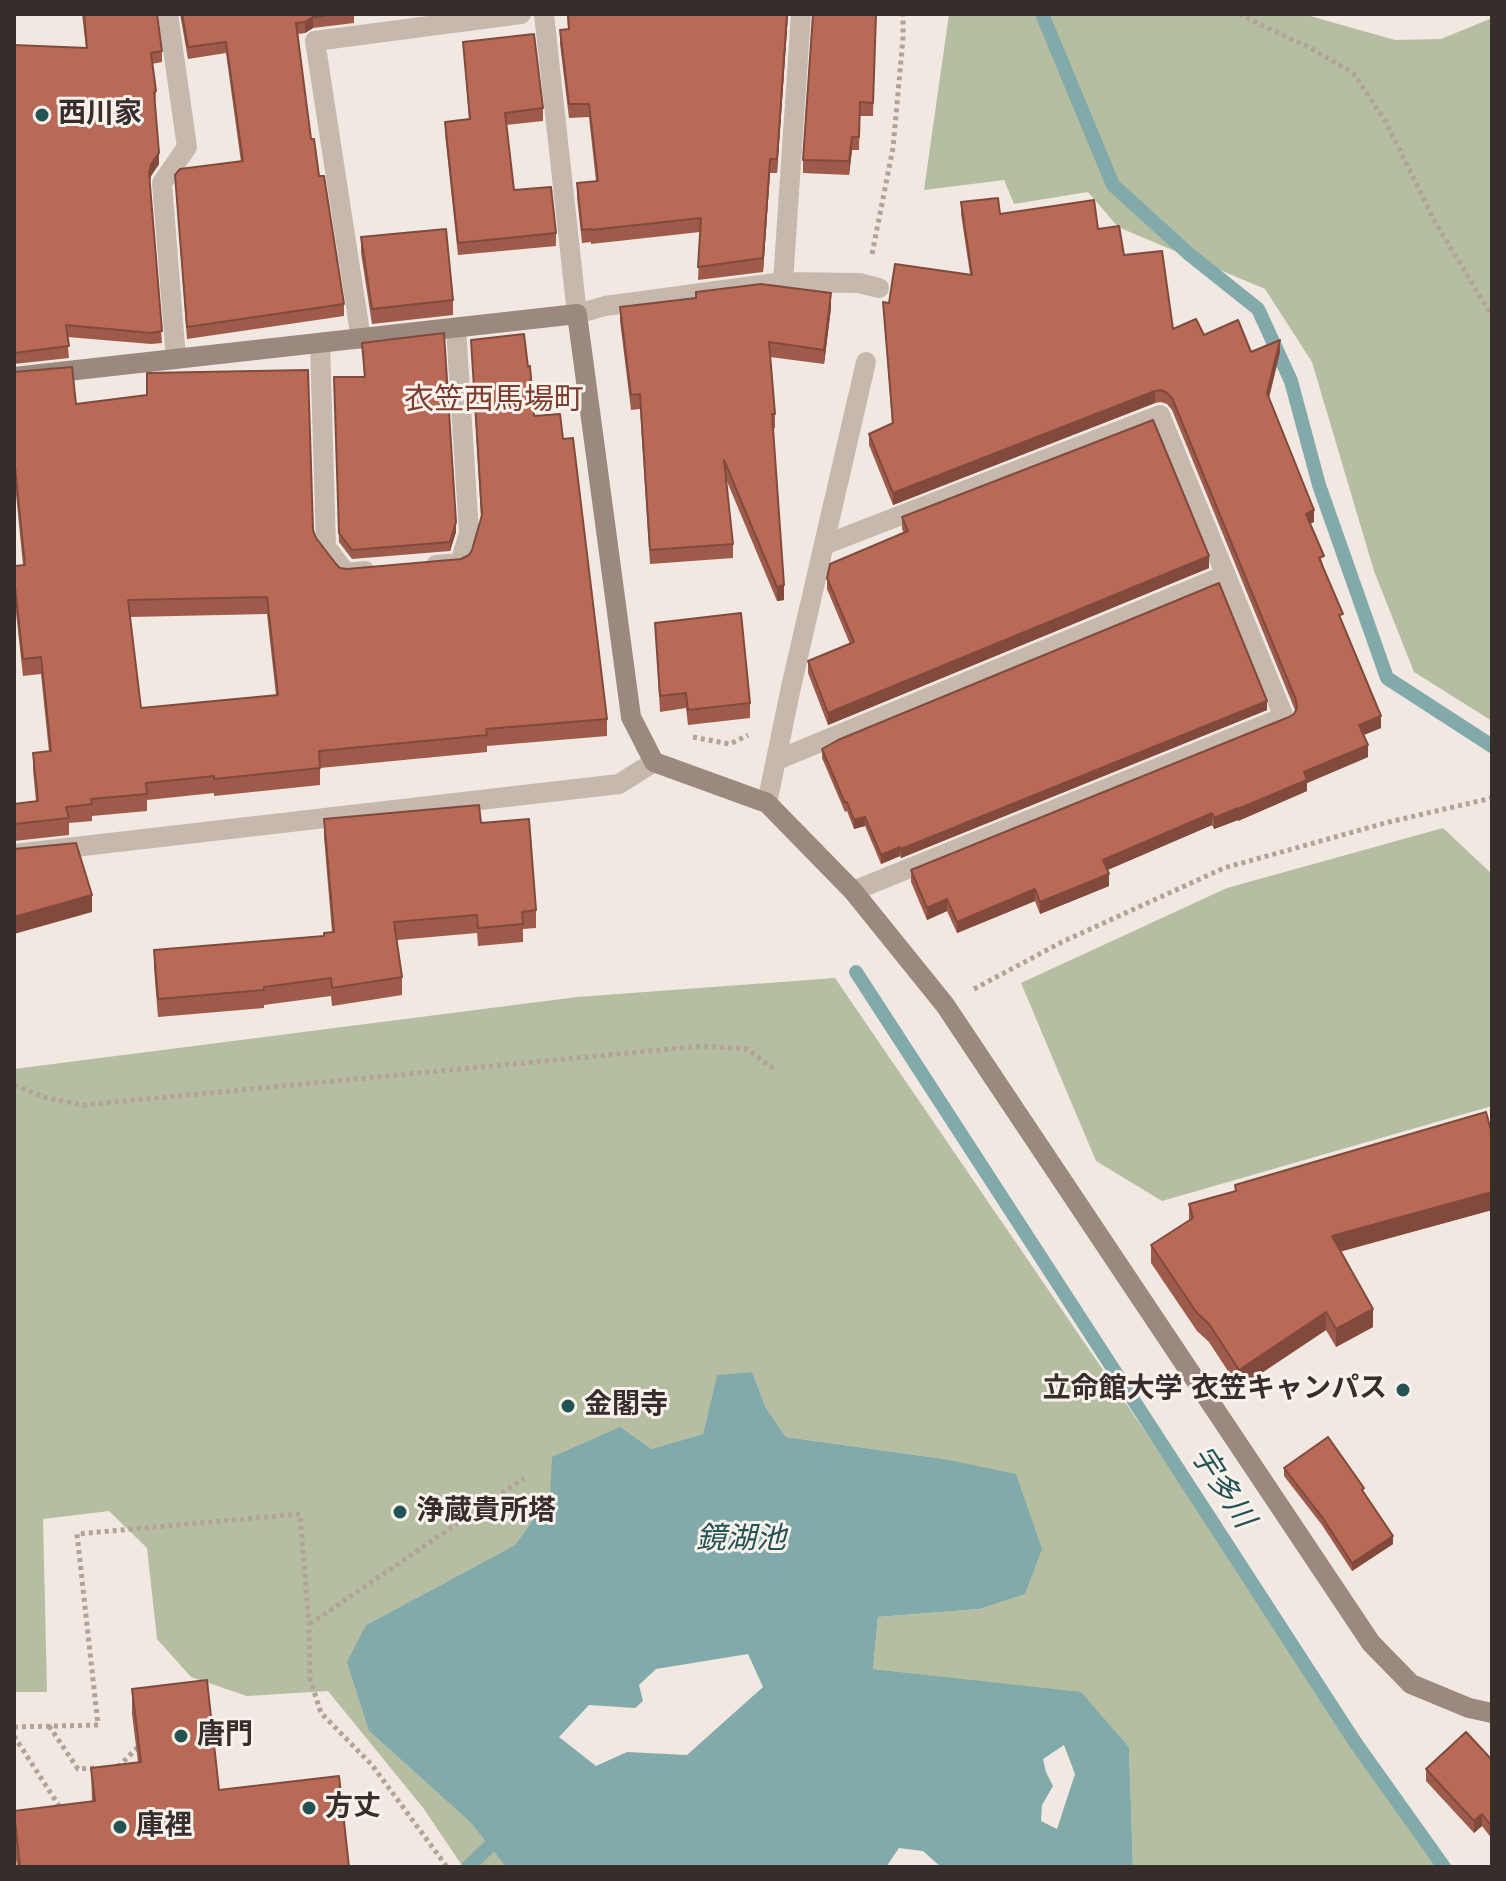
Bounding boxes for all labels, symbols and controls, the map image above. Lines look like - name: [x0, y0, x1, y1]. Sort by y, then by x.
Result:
- place label: 西川家: [58, 98, 142, 132]
- marker: 西川家: [33, 106, 51, 124]
- district label: 衣笠西馬場町: [404, 384, 584, 420]
- place label: 立命館大学 衣笠キャンパス: [1043, 1373, 1387, 1407]
- marker: 立命館大学 衣笠キャンパス: [1394, 1381, 1412, 1399]
- place label: 金閣寺: [584, 1389, 668, 1423]
- marker: 金閣寺: [559, 1397, 577, 1415]
- water label: 宇多川: [1181, 1440, 1261, 1536]
- place label: 浄蔵貴所塔: [416, 1495, 556, 1529]
- marker: 浄蔵貴所塔: [391, 1503, 409, 1521]
- water label: 鏡湖池: [696, 1523, 786, 1559]
- place label: 唐門: [197, 1719, 253, 1753]
- marker: 唐門: [172, 1727, 190, 1745]
- place label: 方丈: [325, 1791, 381, 1825]
- marker: 方丈: [300, 1799, 318, 1817]
- place label: 庫裡: [136, 1810, 192, 1844]
- marker: 庫裡: [111, 1818, 129, 1836]

